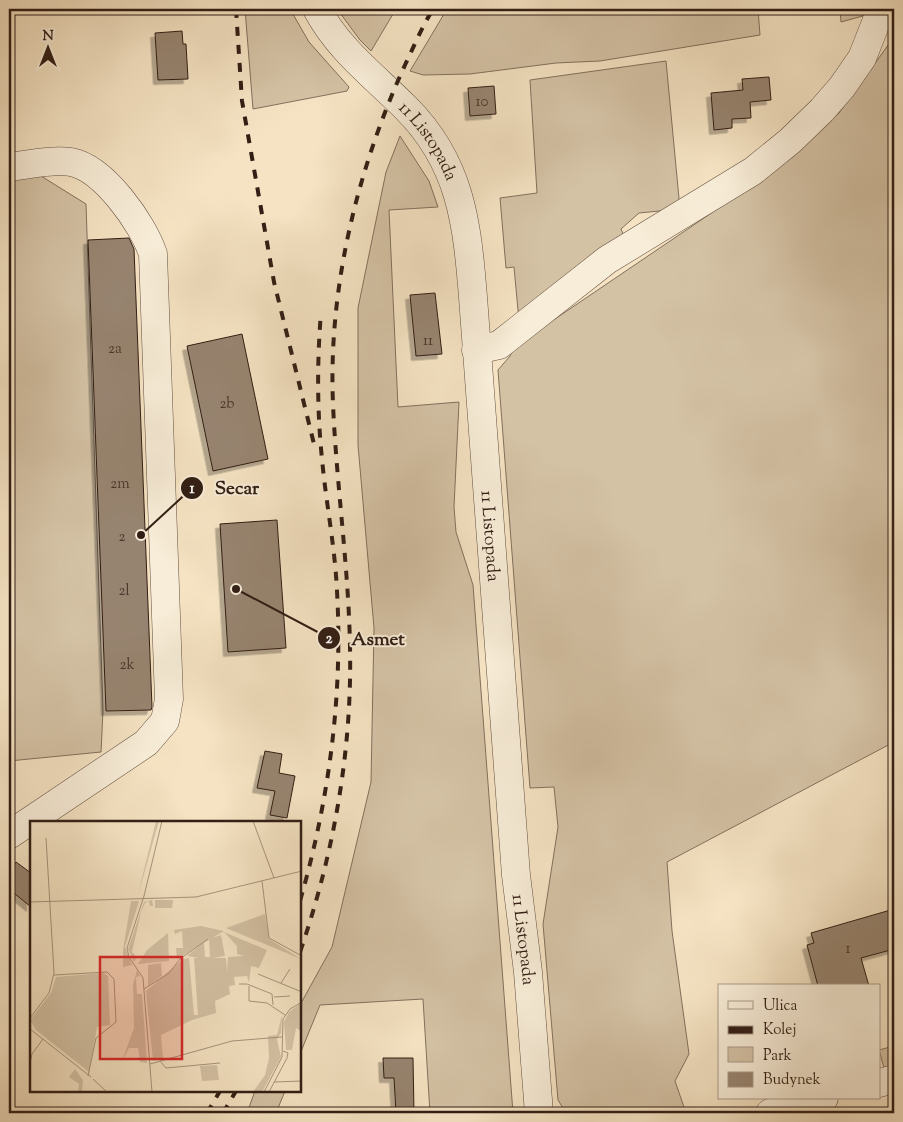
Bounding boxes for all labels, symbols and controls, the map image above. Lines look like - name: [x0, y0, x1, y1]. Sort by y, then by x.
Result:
- north arrow: [22, 22, 72, 72]
- text: N: [42, 27, 54, 47]
- house number: 10: [476, 92, 489, 113]
- street label: 11 Listopada: [392, 96, 463, 185]
- house number: 11: [423, 331, 433, 352]
- house number: 2a: [108, 339, 122, 360]
- house number: 2b: [219, 394, 235, 415]
- callout: Secar: [179, 471, 269, 505]
- house number: 2m: [110, 474, 130, 495]
- text: Secar: [215, 476, 260, 503]
- text: 1: [189, 479, 195, 500]
- street label: 11 Listopada: [472, 490, 505, 583]
- house number: 2: [118, 527, 126, 548]
- house number: 2l: [118, 581, 130, 602]
- callout: Asmet: [317, 621, 415, 655]
- text: Asmet: [351, 627, 405, 654]
- text: 2: [325, 629, 333, 650]
- house number: 2k: [119, 655, 135, 676]
- inset map: [30, 821, 301, 1092]
- street label: 11 Listopada: [503, 893, 540, 986]
- house number: 1: [845, 939, 851, 960]
- legend: [718, 984, 880, 1100]
- text: Ulica: [763, 996, 797, 1017]
- text: Kolej: [763, 1020, 796, 1041]
- text: Park: [763, 1046, 792, 1067]
- text: Budynek: [763, 1070, 821, 1091]

